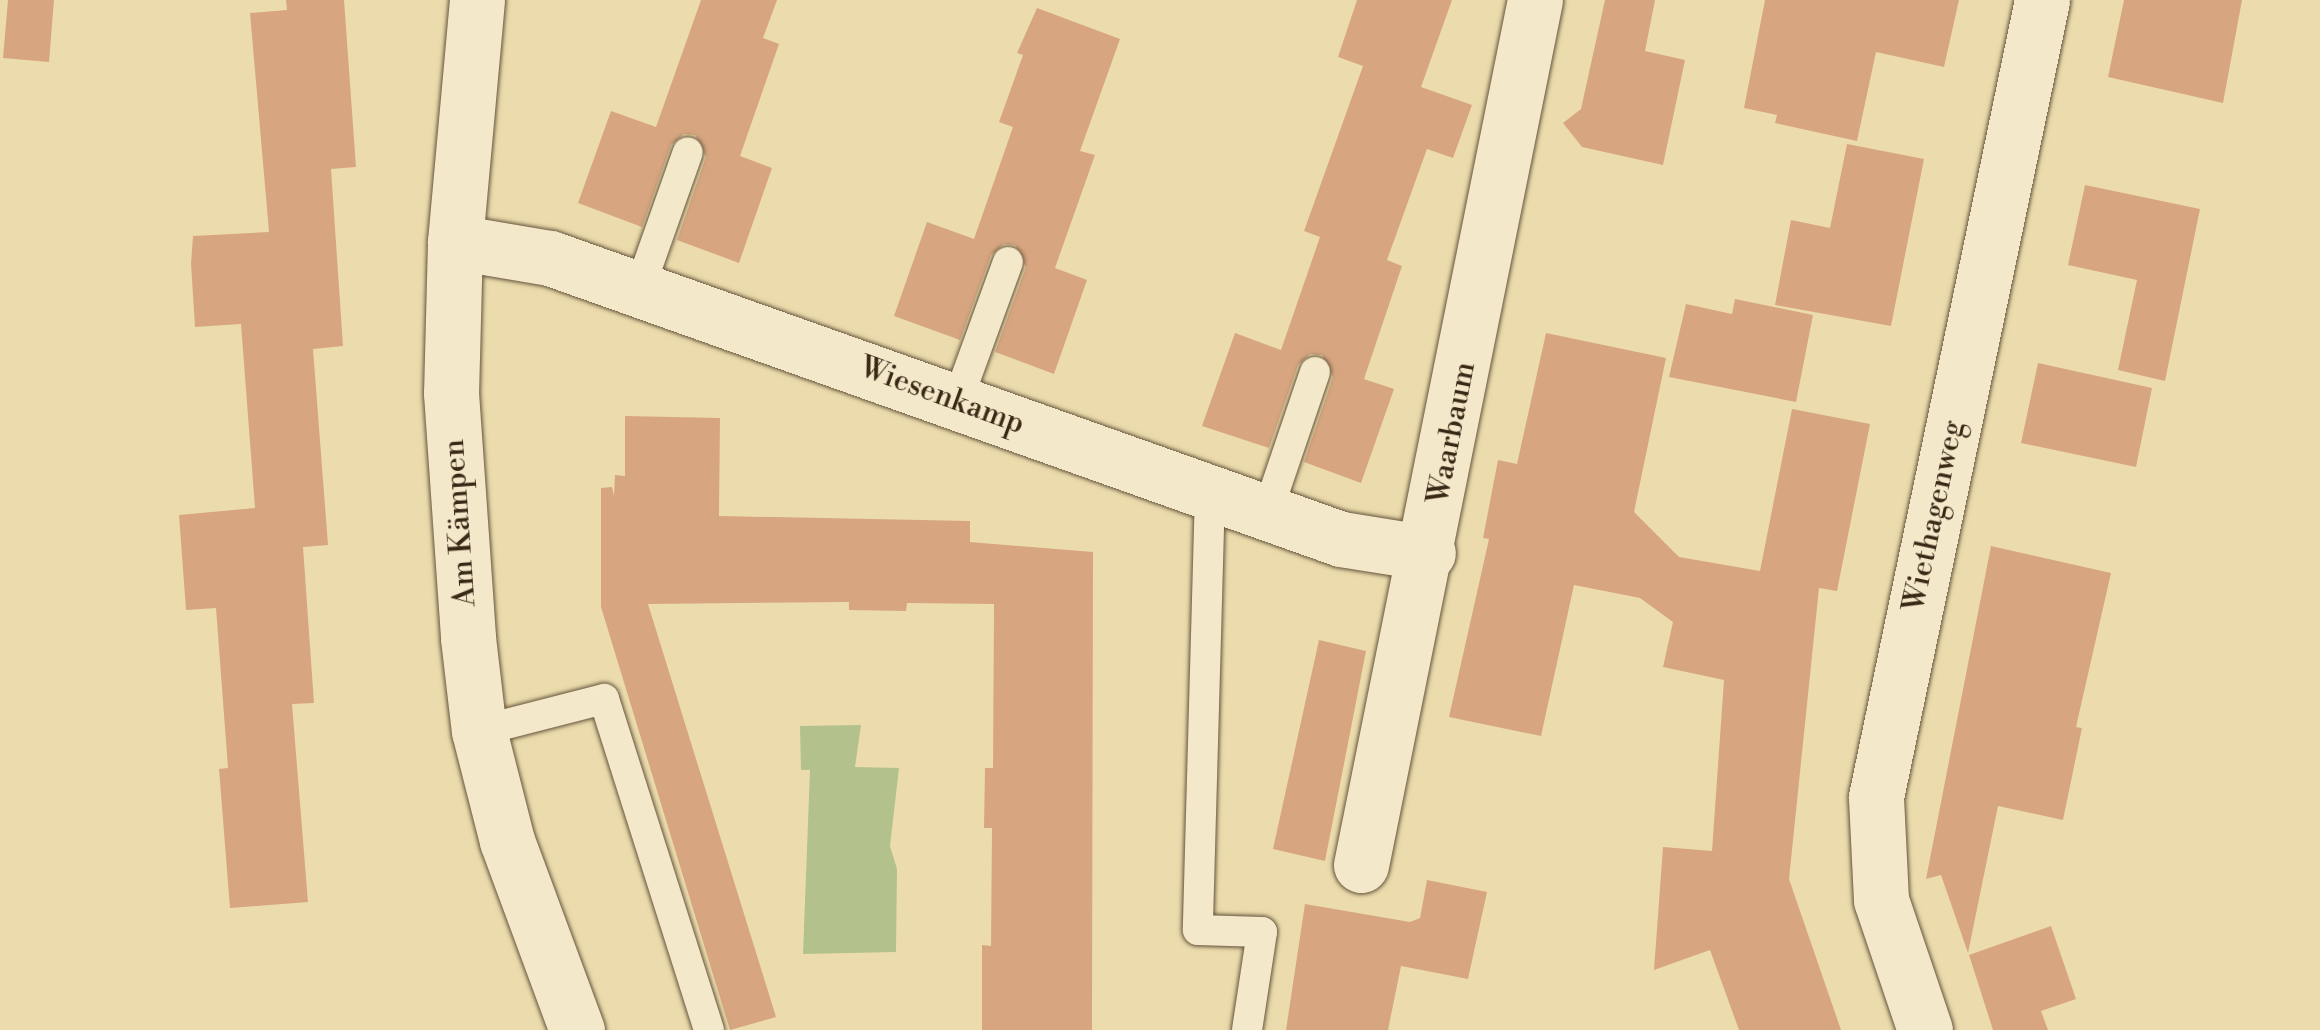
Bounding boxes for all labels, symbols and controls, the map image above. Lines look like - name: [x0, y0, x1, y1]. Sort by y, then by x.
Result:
- street label: Wiesenkamp: [855, 350, 1029, 442]
- street label: Waarbaum: [1421, 359, 1483, 507]
- street label: Wiethagenweg: [1896, 417, 1972, 615]
- street label: Am Kämpen: [436, 438, 484, 608]

